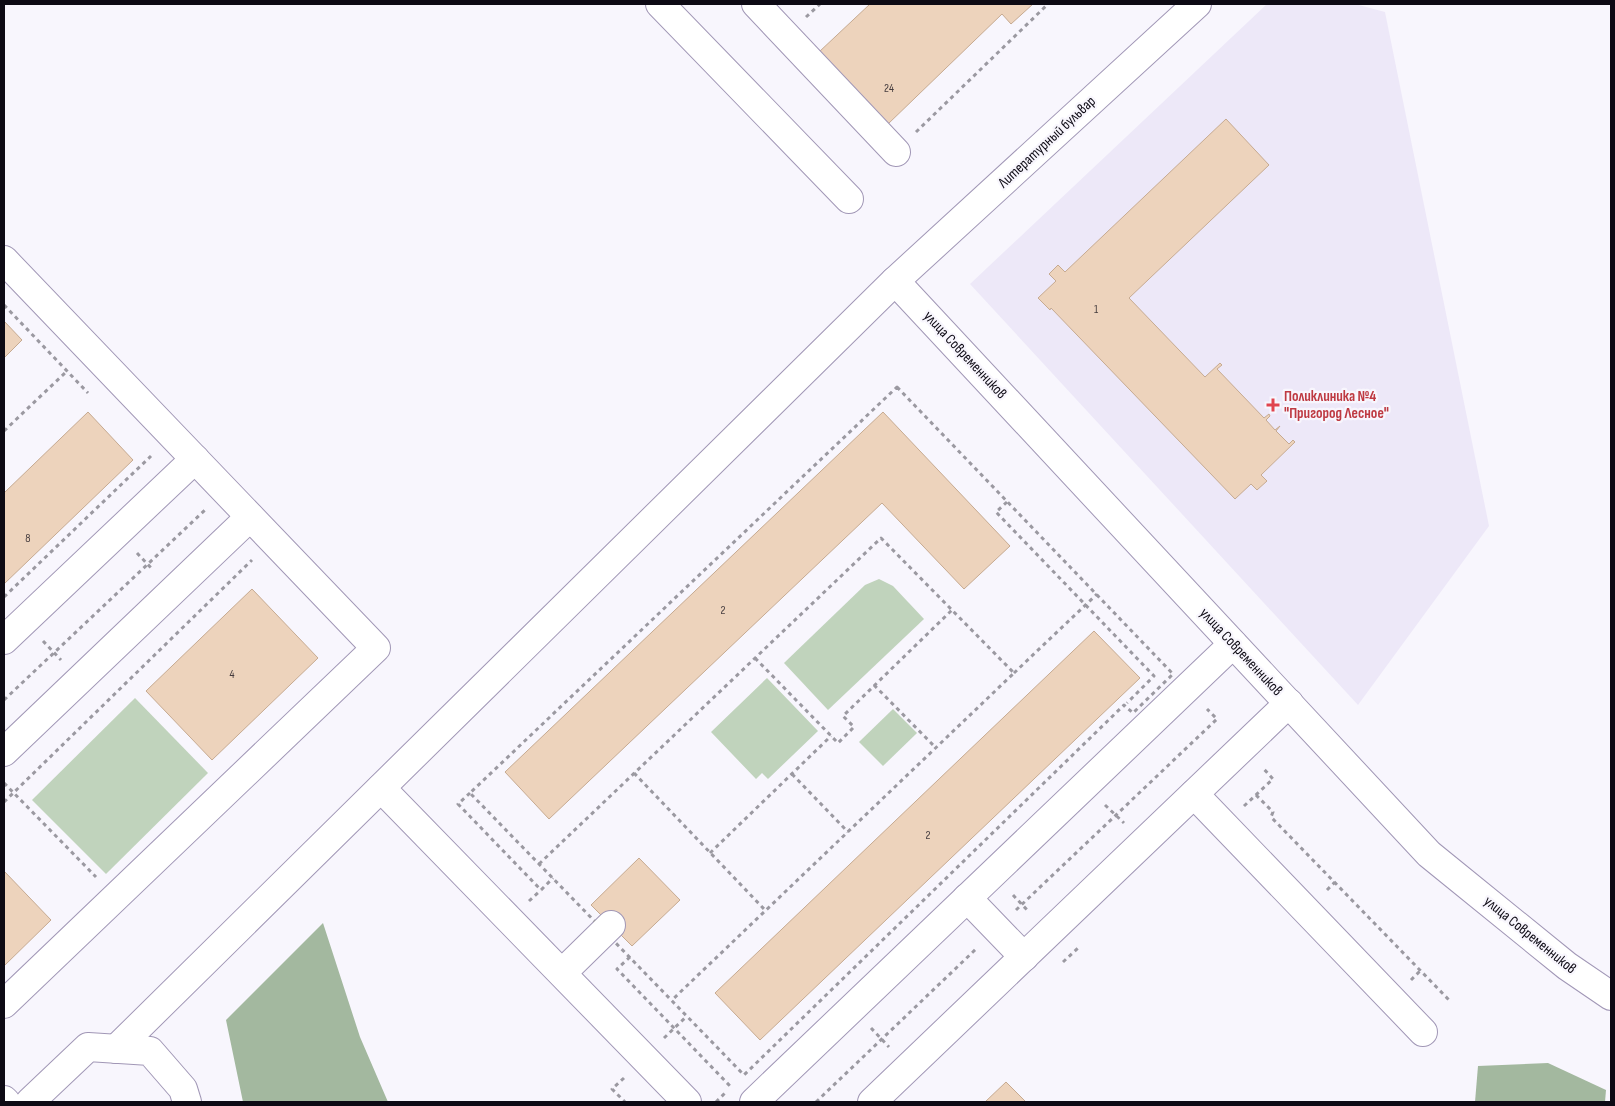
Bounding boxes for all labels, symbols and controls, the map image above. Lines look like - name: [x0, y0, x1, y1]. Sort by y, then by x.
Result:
- house number: 24: [884, 81, 894, 96]
- street label: Литературный бульвар: [994, 92, 1100, 193]
- house number: 1: [1094, 302, 1099, 317]
- street label: улица Современников: [919, 307, 1011, 403]
- place label: Поликлиника №4 "Пригород Лесное": [1284, 387, 1389, 423]
- marker: Поликлиника №4 "Пригород Лесное": [1266, 398, 1280, 412]
- house number: 8: [25, 531, 31, 546]
- house number: 2: [721, 603, 726, 618]
- street label: улица Современников: [1195, 604, 1287, 700]
- house number: 4: [229, 667, 235, 682]
- house number: 2: [926, 828, 931, 843]
- street label: улица Современников: [1480, 892, 1580, 978]

